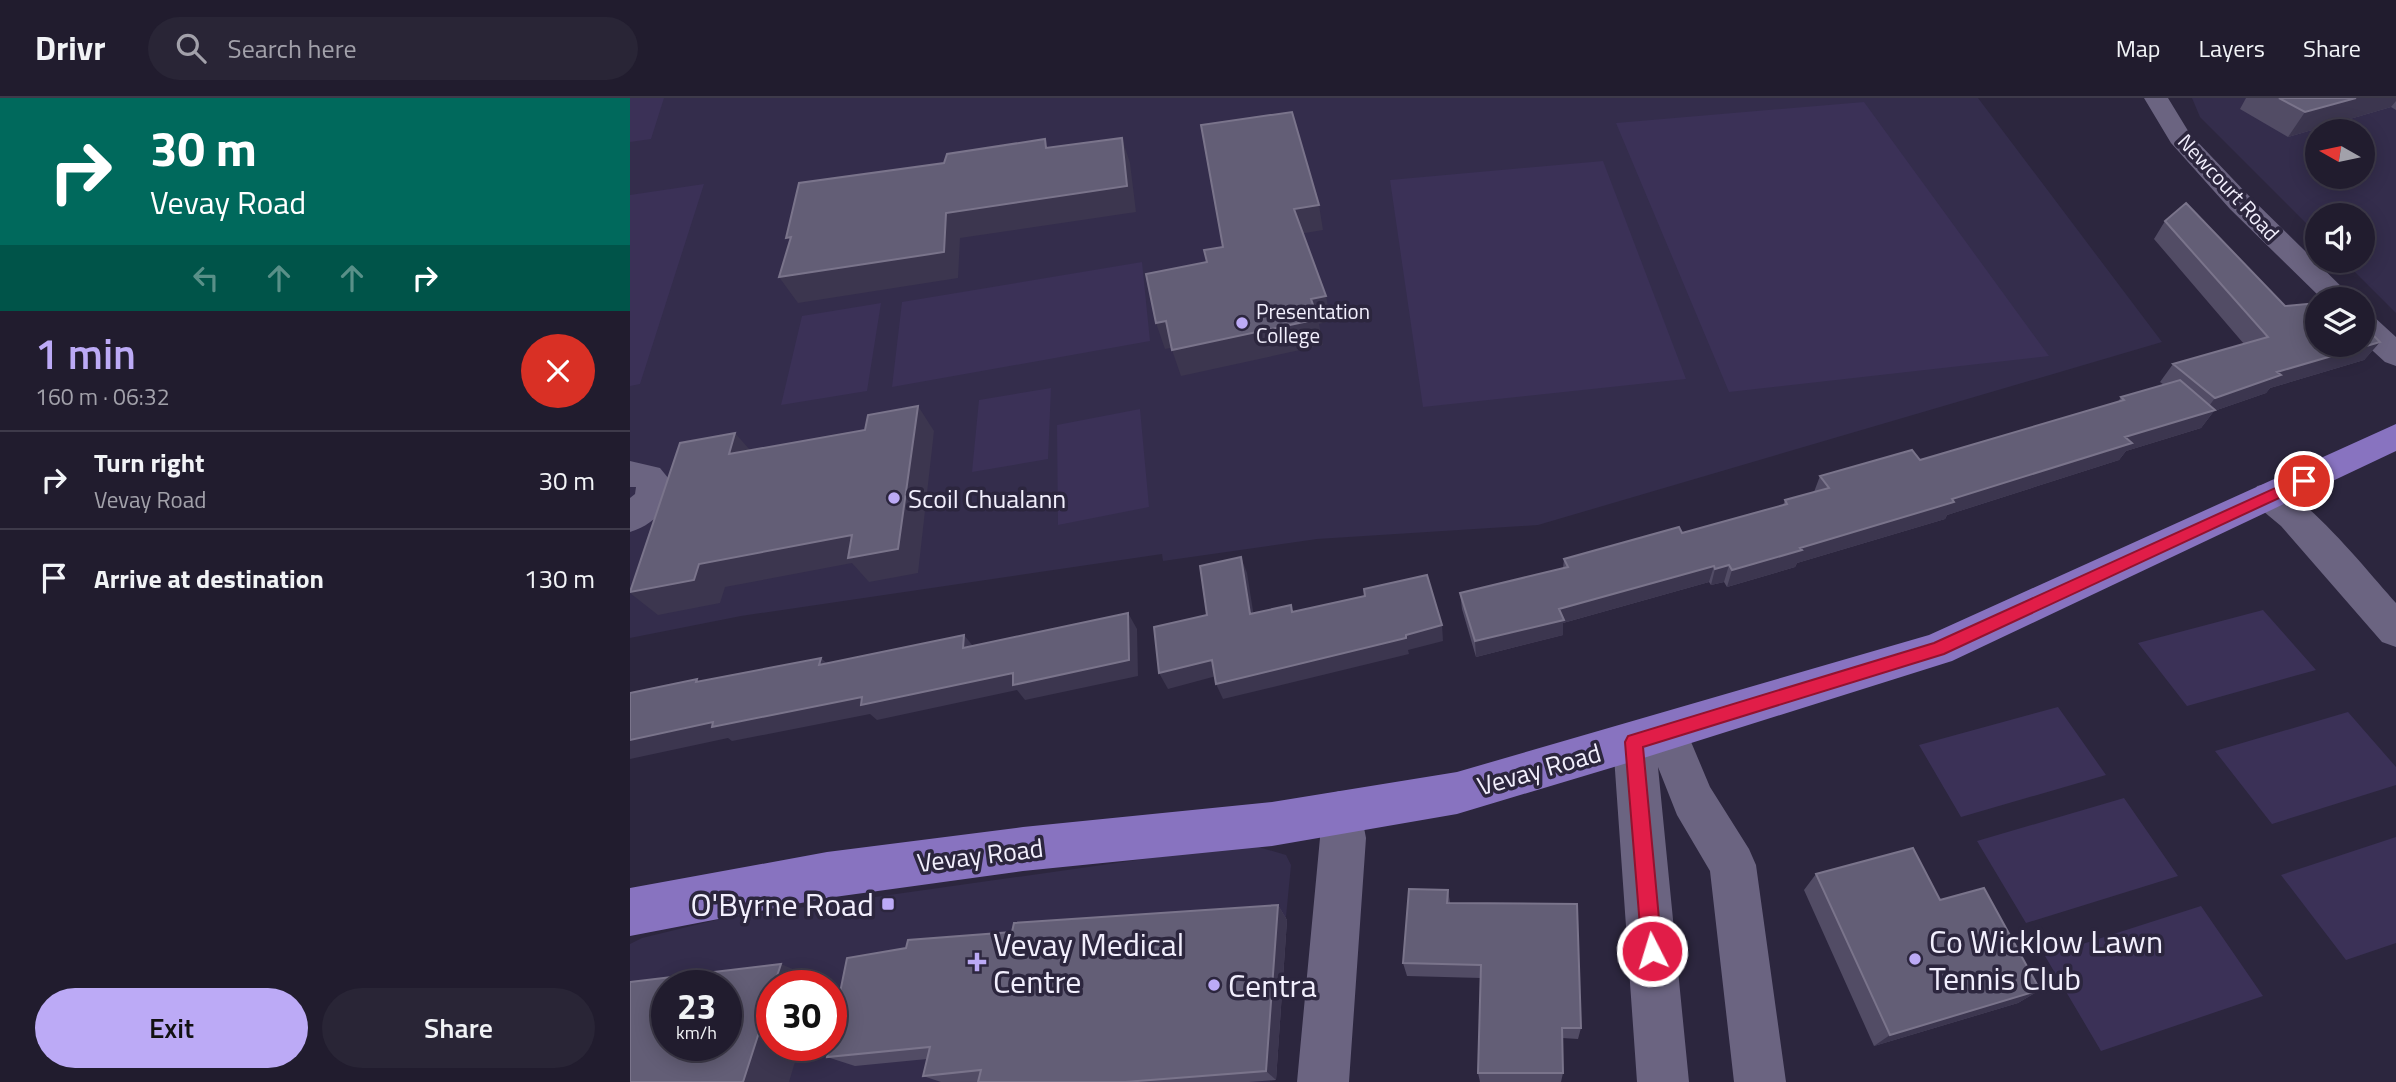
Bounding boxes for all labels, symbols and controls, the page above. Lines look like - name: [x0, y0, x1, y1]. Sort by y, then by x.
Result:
- search box: [148, 17, 638, 80]
- text: Drivr: [35, 23, 106, 73]
- icon: search: [172, 29, 210, 67]
- text: Search here: [228, 29, 357, 68]
- text: Map: [2116, 30, 2161, 66]
- text: Layers: [2199, 30, 2265, 66]
- text: Share: [2303, 30, 2361, 66]
- text: 30 m: [150, 110, 257, 185]
- north arrow: [2305, 119, 2375, 189]
- map controls: [2305, 119, 2375, 357]
- icon: right: [35, 126, 126, 217]
- street label: Newcourt Road: [2171, 126, 2287, 248]
- text: Vevay Road: [150, 178, 306, 226]
- button: sound: [2305, 203, 2375, 273]
- icon: left: [187, 259, 225, 297]
- icon: ahead: [260, 259, 298, 297]
- icon: ahead: [333, 259, 371, 297]
- icon: right: [406, 259, 444, 297]
- button: layers: [2305, 287, 2375, 357]
- place label: Presentation College: [1256, 295, 1370, 351]
- marker: Presentation College: [1234, 315, 1250, 331]
- text: 1 min: [35, 321, 136, 385]
- button: close: [521, 334, 595, 408]
- text: 160 m · 06:32: [35, 379, 170, 414]
- text: Turn right: [94, 443, 205, 482]
- pin: [2274, 451, 2334, 511]
- icon: right: [35, 461, 73, 499]
- text: 30 m: [538, 461, 595, 500]
- icon: arrive: [2285, 462, 2323, 500]
- place label: Scoil Chualann: [908, 479, 1066, 518]
- text: Vevay Road: [94, 482, 206, 517]
- marker: Scoil Chualann: [886, 490, 902, 506]
- icon: arrive: [35, 559, 73, 597]
- text: Arrive at destination: [94, 559, 324, 598]
- text: 130 m: [524, 559, 595, 598]
- street label: Vevay Road: [1473, 733, 1605, 805]
- street label: Vevay Road: [915, 828, 1045, 882]
- place label: O'Byrne Road: [690, 880, 874, 928]
- marker: O'Byrne Road: [880, 896, 896, 912]
- position arrow: [1615, 914, 1689, 988]
- place label: Co Wicklow Lawn Tennis Club: [1929, 917, 2163, 1002]
- place label: Vevay Medical Centre: [993, 920, 1184, 1005]
- marker: Co Wicklow Lawn Tennis Club: [1907, 951, 1923, 967]
- marker: Vevay Medical Centre: [967, 952, 987, 972]
- place label: Centra: [1228, 961, 1317, 1009]
- speed limit sign: 30: [756, 970, 847, 1061]
- marker: Centra: [1206, 977, 1222, 993]
- text: 23: [677, 979, 716, 1033]
- button: Exit: [35, 988, 308, 1068]
- button: Share: [322, 988, 595, 1068]
- text: km/h: [676, 1019, 717, 1046]

